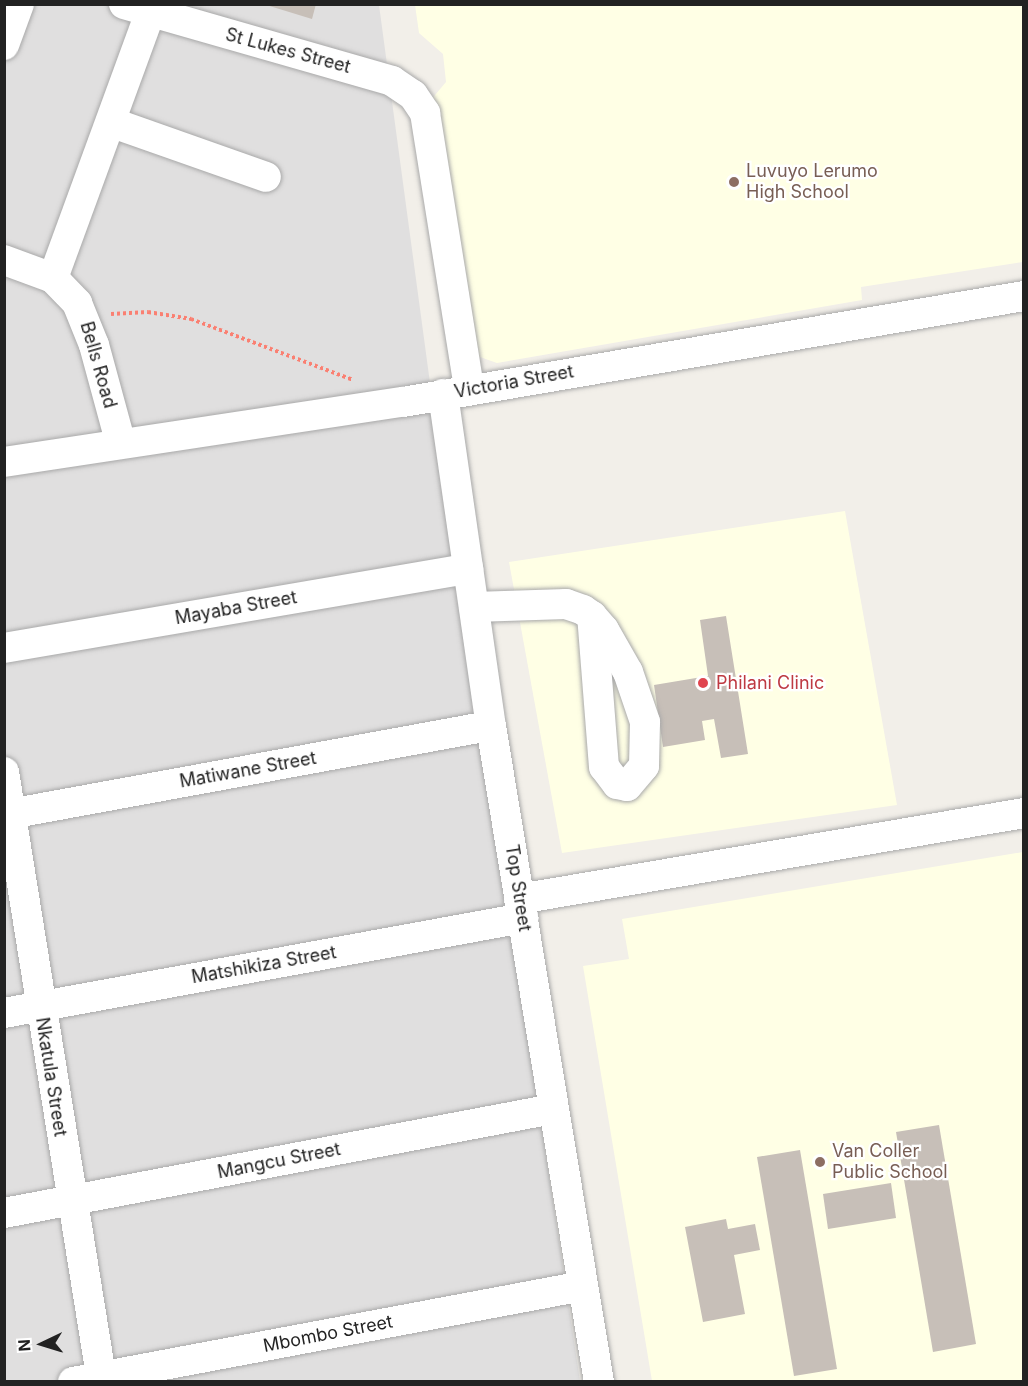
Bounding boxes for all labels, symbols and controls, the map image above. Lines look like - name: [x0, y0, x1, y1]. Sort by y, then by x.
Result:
- street label: St Lukes Street: [223, 24, 353, 78]
- place label: Luvuyo Lerumo High School: [746, 161, 878, 204]
- marker: Luvuyo Lerumo High School: [727, 175, 741, 189]
- street label: Bells Road: [75, 319, 121, 411]
- street label: Victoria Street: [453, 361, 575, 403]
- street label: Mayaba Street: [173, 587, 299, 629]
- place label: Philani Clinic: [716, 672, 824, 694]
- marker: Philani Clinic: [694, 674, 712, 692]
- street label: Matiwane Street: [178, 747, 318, 793]
- street label: Top Street: [500, 843, 536, 933]
- street label: Matshikiza Street: [190, 942, 338, 988]
- street label: Nkatula Street: [31, 1016, 71, 1138]
- street label: Mangcu Street: [216, 1138, 342, 1184]
- place label: Van Coller Public School: [832, 1141, 948, 1184]
- marker: Van Coller Public School: [813, 1155, 827, 1169]
- street label: Mbombo Street: [261, 1311, 395, 1357]
- north arrow: [12, 1314, 72, 1374]
- text: N: [14, 1338, 34, 1352]

